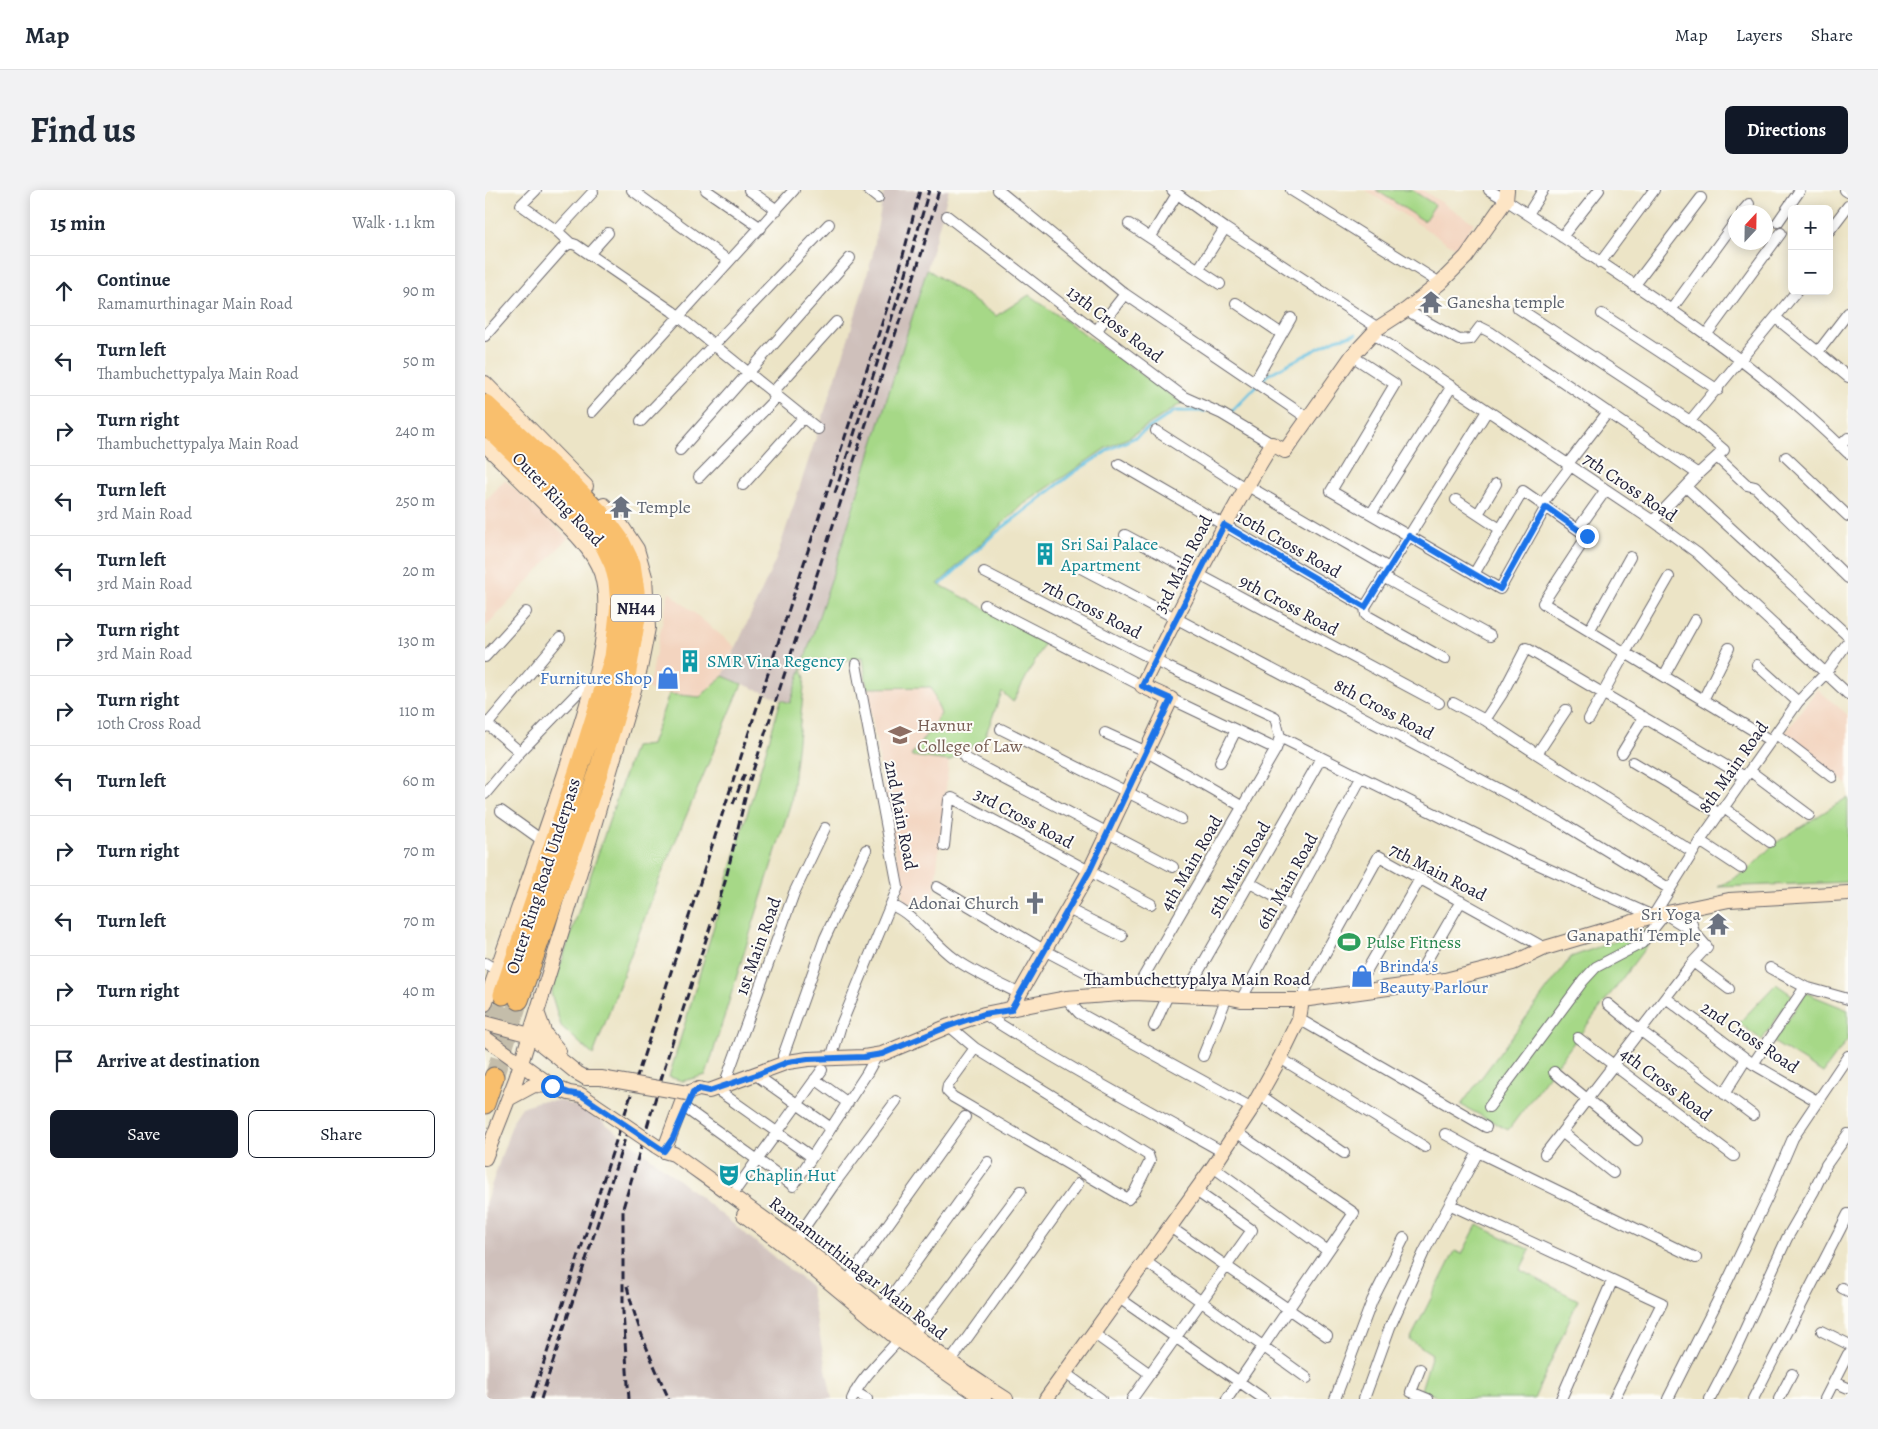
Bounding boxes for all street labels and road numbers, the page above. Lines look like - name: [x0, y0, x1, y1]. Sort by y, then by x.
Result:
- street label: 13th Cross Road: [1062, 280, 1168, 368]
- street label: Outer Ring Road: [507, 447, 609, 552]
- street label: 7th Cross Road: [1578, 447, 1682, 528]
- street label: 10th Cross Road: [1232, 504, 1346, 584]
- street label: 3rd Main Road: [1148, 511, 1218, 617]
- street label: 9th Cross Road: [1235, 569, 1343, 641]
- street label: 7th Cross Road: [1038, 574, 1146, 645]
- road number: NH44: [611, 594, 661, 622]
- street label: 8th Cross Road: [1330, 673, 1438, 746]
- street label: 8th Main Road: [1692, 716, 1774, 818]
- street label: 2nd Main Road: [879, 758, 923, 872]
- street label: Outer Ring Road Underpass: [500, 775, 586, 977]
- street label: 3rd Cross Road: [970, 782, 1078, 854]
- street label: 4th Main Road: [1154, 811, 1228, 915]
- street label: 5th Main Road: [1202, 817, 1276, 921]
- street label: 6th Main Road: [1251, 828, 1324, 934]
- street label: 7th Main Road: [1385, 837, 1491, 907]
- street label: 1st Main Road: [729, 894, 787, 998]
- street label: Thambuchettypalya Main Road: [1084, 967, 1311, 991]
- street label: 2nd Cross Road: [1696, 995, 1804, 1079]
- street label: 4th Cross Road: [1615, 1042, 1717, 1127]
- street label: Ramamurthinagar Main Road: [764, 1191, 952, 1345]

